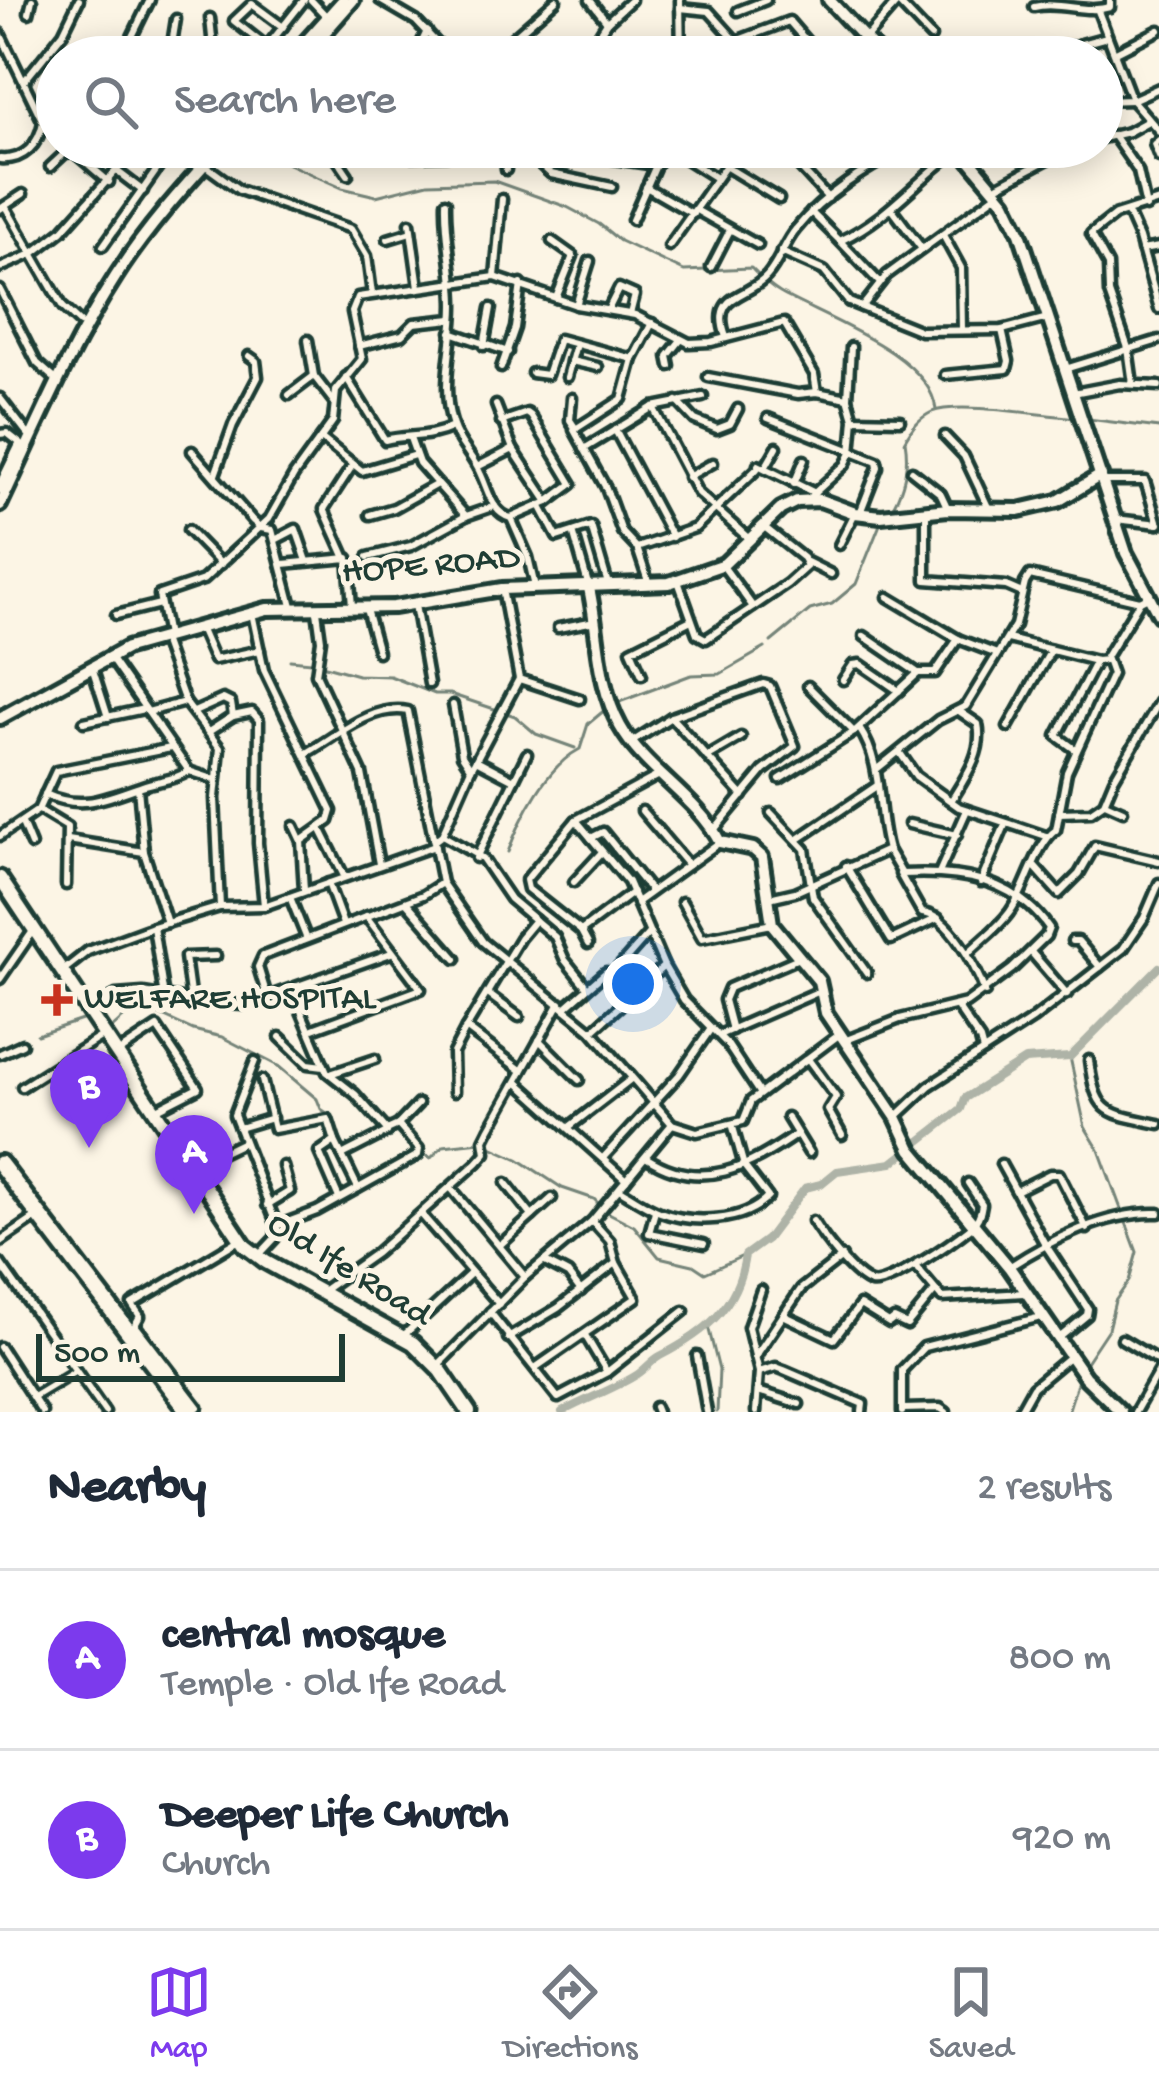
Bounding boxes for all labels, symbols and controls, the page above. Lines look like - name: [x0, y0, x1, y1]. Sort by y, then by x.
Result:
- search box: [36, 36, 1123, 168]
- icon: search: [78, 69, 144, 135]
- text: Search here: [174, 76, 396, 129]
- street label: HOPE ROAD: [340, 538, 522, 596]
- your location: [603, 954, 663, 1014]
- place label: WELFARE HOSPITAL: [84, 979, 377, 1022]
- marker: WELFARE HOSPITAL: [41, 984, 73, 1016]
- pin: B: [50, 1049, 128, 1148]
- pin: A: [155, 1115, 233, 1214]
- street label: Old Ife Road: [258, 1204, 440, 1340]
- scale bar: [36, 1328, 345, 1381]
- text: 500 m: [54, 1336, 140, 1374]
- text: Nearby: [48, 1460, 206, 1520]
- text: 2 results: [977, 1467, 1111, 1513]
- text: central mosque: [162, 1610, 445, 1663]
- text: A: [75, 1637, 99, 1683]
- text: 800 m: [1008, 1637, 1111, 1683]
- text: Temple · Old Ife Road: [162, 1663, 503, 1709]
- text: Deeper Life Church: [162, 1790, 509, 1843]
- text: B: [77, 1817, 97, 1863]
- text: 920 m: [1013, 1817, 1111, 1863]
- text: Church: [162, 1843, 270, 1889]
- tab: Map: [146, 1959, 212, 2069]
- tab: Directions: [503, 1959, 637, 2069]
- tab: Saved: [929, 1959, 1013, 2069]

